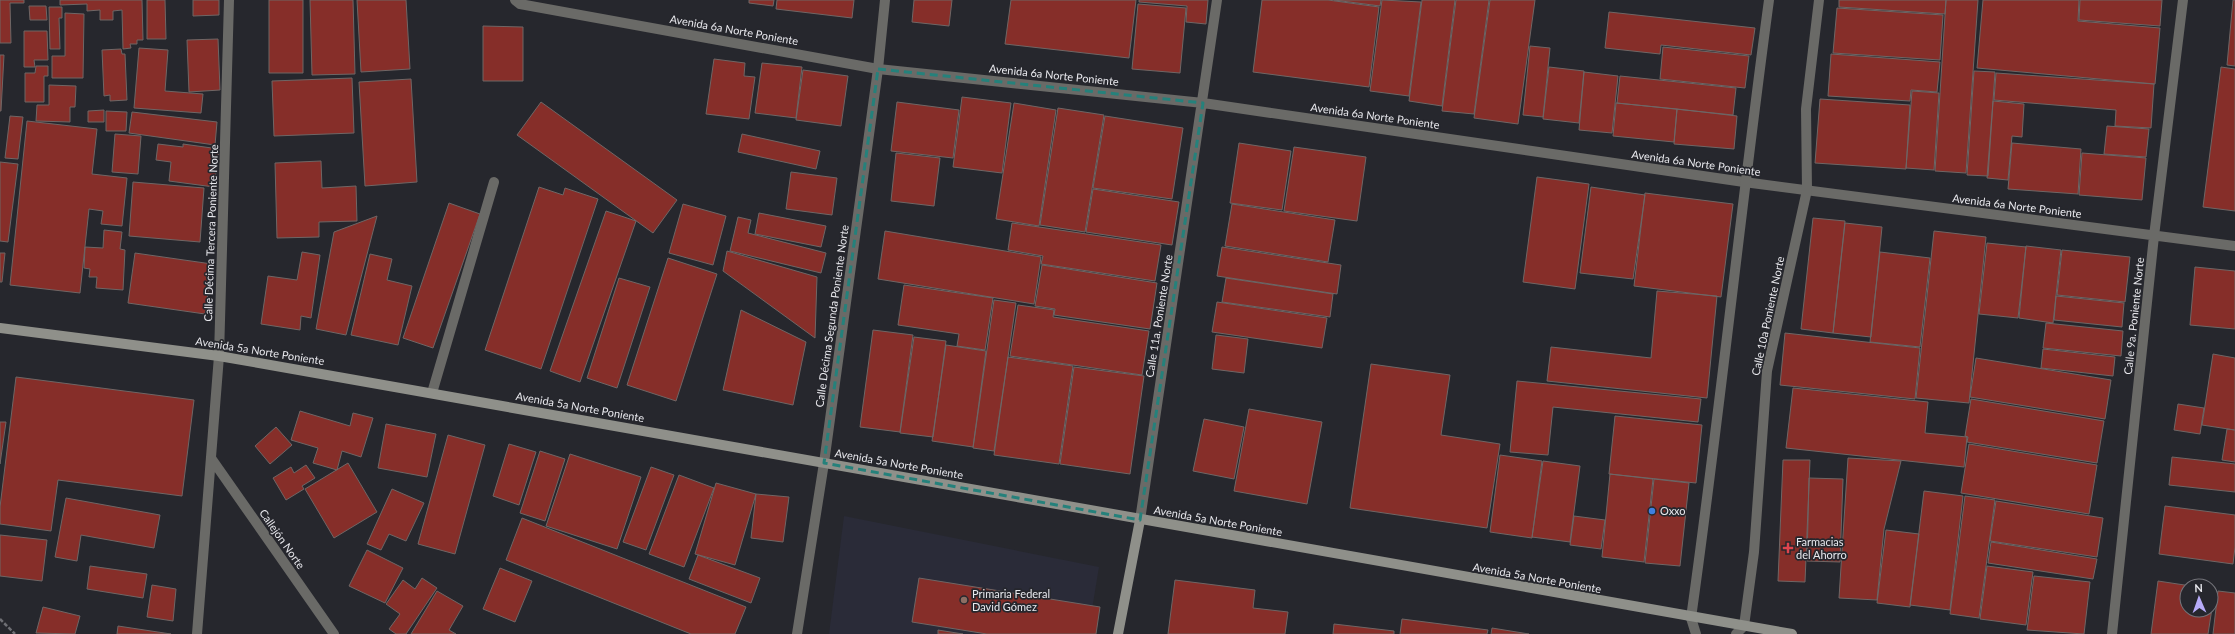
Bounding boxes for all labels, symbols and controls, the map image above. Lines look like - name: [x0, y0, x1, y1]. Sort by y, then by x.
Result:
- street label: Avenida 6a Norte Poniente: [669, 12, 799, 47]
- street label: Avenida 6a Norte Poniente: [989, 61, 1120, 88]
- street label: Avenida 6a Norte Poniente: [1310, 100, 1441, 131]
- street label: Calle Décima Tercera Poniente Norte: [201, 144, 220, 322]
- street label: Avenida 6a Norte Poniente: [1631, 147, 1762, 178]
- street label: Avenida 6a Norte Poniente: [1952, 191, 2083, 220]
- street label: Calle Décima Segunda Poniente Norte: [812, 224, 851, 408]
- street label: Calle 11a. Poniente Norte: [1142, 253, 1175, 378]
- street label: Calle 10a Poniente Norte: [1749, 255, 1787, 377]
- street label: Calle 9a. Poniente Norte: [2121, 256, 2146, 375]
- street label: Avenida 5a Norte Poniente: [195, 334, 326, 367]
- street label: Avenida 5a Norte Poniente: [515, 389, 645, 424]
- street label: Avenida 5a Norte Poniente: [834, 446, 964, 481]
- street label: Avenida 5a Norte Poniente: [1153, 503, 1283, 538]
- place label: Oxxo: [1660, 504, 1686, 517]
- street label: Callejón Norte: [257, 506, 308, 571]
- marker: Oxxo: [1647, 506, 1657, 516]
- place label: Farmacias del Ahorro: [1796, 535, 1847, 561]
- marker: Farmacias del Ahorro: [1783, 543, 1793, 553]
- street label: Avenida 5a Norte Poniente: [1472, 560, 1602, 595]
- north arrow: [2179, 578, 2219, 618]
- text: N: [2194, 581, 2203, 594]
- place label: Primaria Federal David Gómez: [972, 587, 1050, 613]
- marker: Primaria Federal David Gómez: [959, 595, 969, 605]

